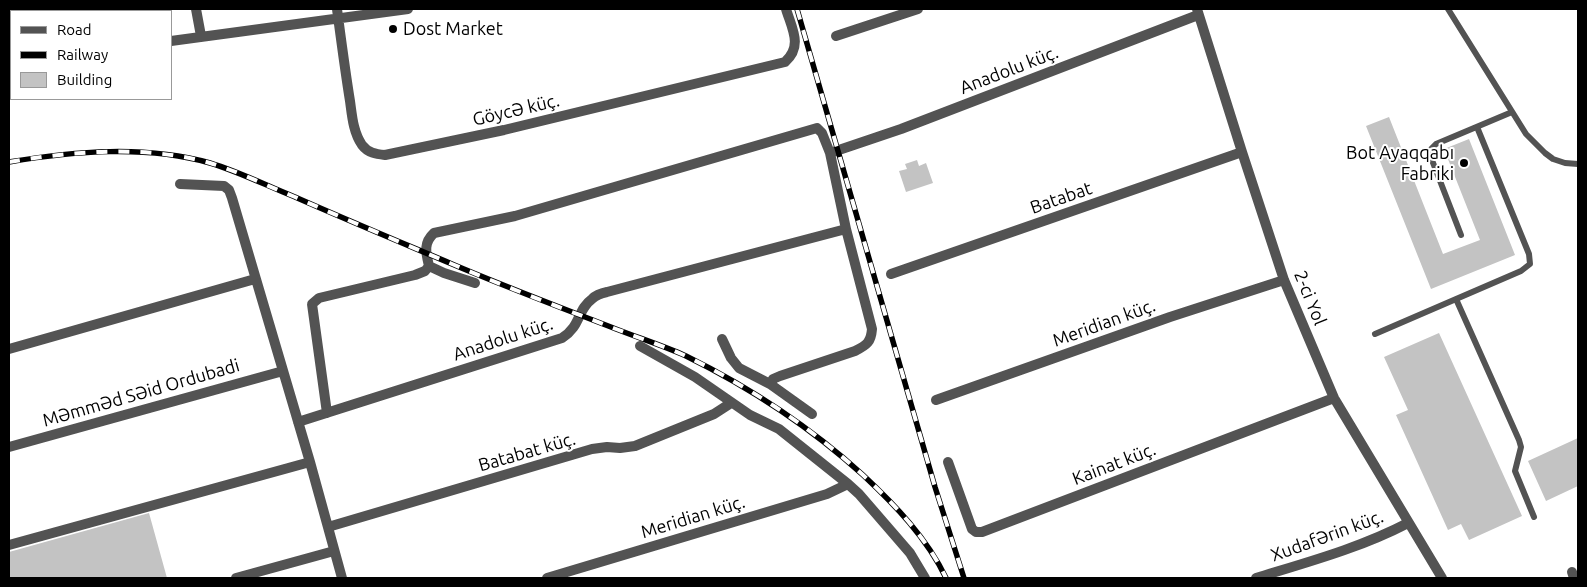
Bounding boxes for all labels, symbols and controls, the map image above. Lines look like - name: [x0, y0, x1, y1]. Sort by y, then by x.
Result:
- legend: [10, 10, 172, 100]
- place label: Dost Market: [403, 18, 503, 40]
- text: Road: [57, 21, 92, 38]
- marker: Dost Market: [387, 23, 399, 35]
- street label: Anadolu küç.: [957, 41, 1061, 99]
- text: Railway: [57, 46, 108, 63]
- text: Building: [57, 71, 112, 88]
- street label: Göycə küç.: [470, 90, 562, 130]
- place label: Bot Ayaqqabı Fabriki: [1346, 142, 1454, 184]
- marker: Bot Ayaqqabı Fabriki: [1458, 157, 1470, 169]
- street label: Batabat: [1027, 177, 1095, 219]
- street label: 2-ci Yol: [1289, 267, 1331, 329]
- street label: Meridian küç.: [1050, 294, 1158, 352]
- street label: Anadolu küç.: [450, 313, 556, 365]
- street label: Məmməd Səid Ordubadi: [40, 355, 242, 431]
- street label: Batabat küç.: [476, 428, 578, 476]
- street label: Kainat küç.: [1069, 438, 1159, 490]
- street label: Meridian küç.: [638, 491, 748, 543]
- street label: Xudafərin küç.: [1268, 506, 1386, 566]

